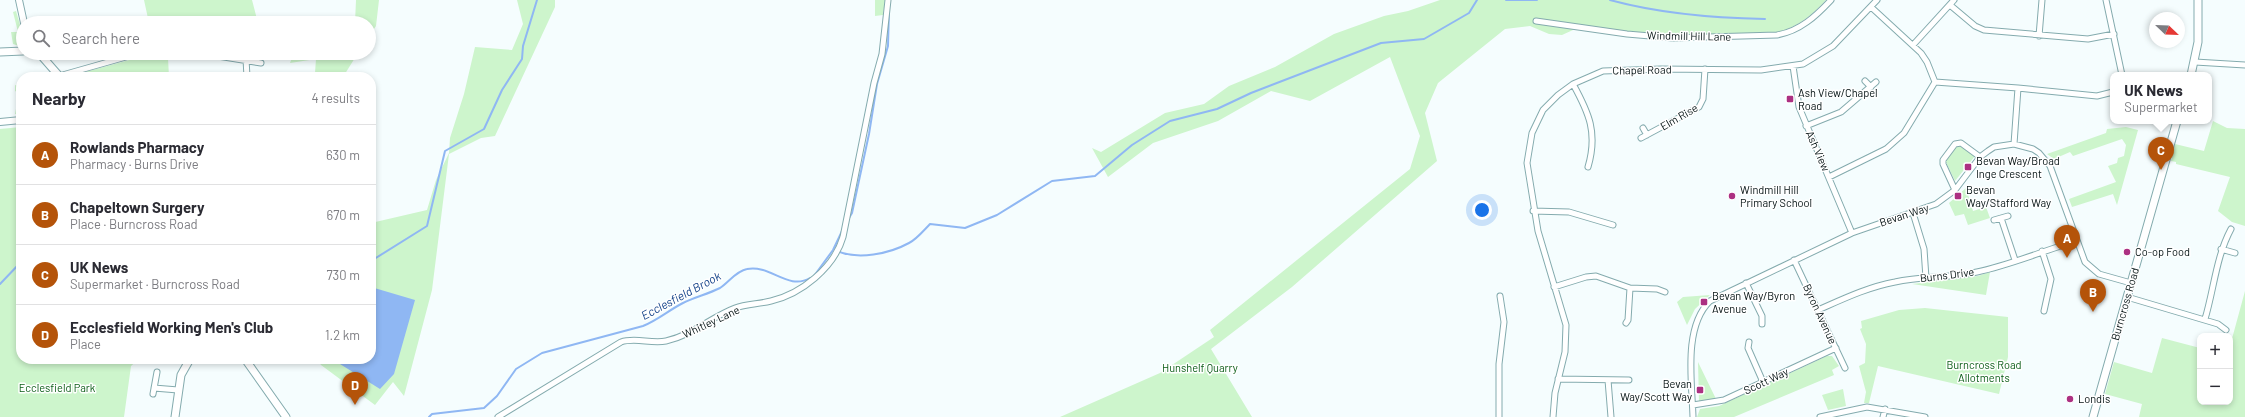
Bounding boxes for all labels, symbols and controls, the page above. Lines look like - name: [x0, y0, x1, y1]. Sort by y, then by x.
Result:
- north arrow: [2149, 12, 2185, 48]
- search box: [16, 16, 376, 60]
- icon: search: [30, 27, 52, 49]
- street label: Windmill Hill Lane: [1647, 28, 1731, 43]
- text: Search here: [62, 29, 140, 47]
- street label: Chapel Road: [1612, 62, 1672, 77]
- popup: [2110, 72, 2212, 124]
- text: UK News: [2124, 81, 2183, 99]
- place label: Ash View/Chapel Road: [1798, 86, 1878, 112]
- text: Nearby: [32, 88, 86, 108]
- text: 4 results: [312, 90, 360, 106]
- marker: Ash View/Chapel Road: [1785, 94, 1795, 104]
- text: Supermarket: [2124, 99, 2198, 115]
- street label: Elm Rise: [1658, 101, 1700, 132]
- street label: Ash View: [1804, 128, 1833, 173]
- pin: C: [2148, 137, 2174, 170]
- text: Rowlands Pharmacy: [70, 138, 204, 156]
- text: A: [41, 147, 49, 163]
- text: 630 m: [326, 147, 360, 163]
- place label: Bevan Way/Broad Inge Crescent: [1976, 154, 2060, 180]
- text: Pharmacy · Burns Drive: [70, 156, 199, 172]
- marker: Bevan Way/Broad Inge Crescent: [1963, 162, 1973, 172]
- place label: Windmill Hill Primary School: [1740, 183, 1812, 209]
- place label: Bevan Way/Stafford Way: [1966, 183, 2051, 209]
- marker: Windmill Hill Primary School: [1727, 191, 1737, 201]
- marker: Bevan Way/Stafford Way: [1953, 191, 1963, 201]
- text: Chapeltown Surgery: [70, 198, 205, 216]
- your location: [1472, 200, 1492, 220]
- street label: Bevan Way: [1877, 200, 1930, 229]
- text: B: [41, 207, 49, 223]
- text: 670 m: [326, 207, 360, 223]
- text: Place · Burncross Road: [70, 216, 198, 232]
- pin: A: [2054, 225, 2080, 258]
- place label: Co-op Food: [2135, 245, 2190, 258]
- marker: Co-op Food: [2122, 247, 2132, 257]
- text: UK News: [70, 258, 128, 276]
- street label: Burns Drive: [1919, 265, 1975, 284]
- street label: Burncross Road: [2108, 266, 2141, 342]
- text: C: [41, 267, 49, 283]
- text: 730 m: [326, 267, 360, 283]
- water label: Ecclesfield Brook: [638, 268, 723, 322]
- text: Supermarket · Burncross Road: [70, 276, 240, 292]
- pin: B: [2080, 279, 2106, 312]
- street label: Byron Avenue: [1801, 282, 1840, 346]
- place label: Bevan Way/Byron Avenue: [1712, 289, 1795, 315]
- marker: Bevan Way/Byron Avenue: [1699, 297, 1709, 307]
- street label: Whitley Lane: [680, 303, 742, 340]
- text: Ecclesfield Working Men's Club: [70, 318, 273, 336]
- text: D: [41, 327, 49, 343]
- text: 1.2 km: [325, 327, 360, 343]
- map controls: [2197, 333, 2233, 405]
- button: +: [2197, 333, 2233, 369]
- text: Place: [70, 336, 101, 352]
- park label: Burncross Road Allotments: [1946, 358, 2022, 384]
- park label: Hunshelf Quarry: [1162, 361, 1238, 374]
- street label: Scott Way: [1741, 365, 1790, 397]
- button: −: [2197, 369, 2233, 405]
- pin: D: [342, 372, 368, 405]
- place label: Bevan Way/Scott Way: [1620, 377, 1692, 403]
- park label: Ecclesfield Park: [19, 381, 96, 394]
- marker: Bevan Way/Scott Way: [1695, 385, 1705, 395]
- place label: Londis: [2078, 392, 2110, 405]
- marker: Londis: [2065, 394, 2075, 404]

